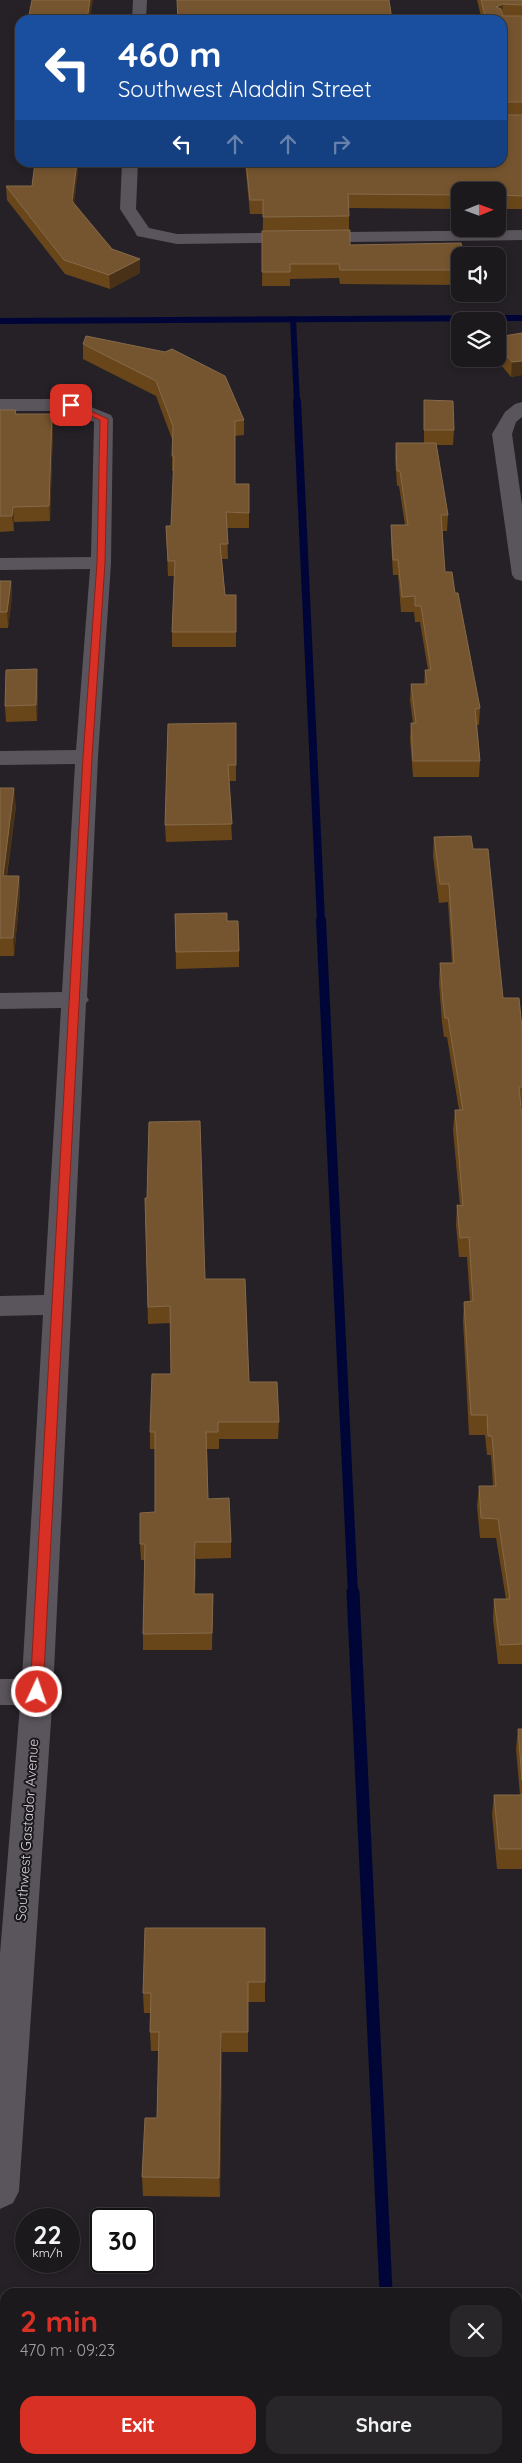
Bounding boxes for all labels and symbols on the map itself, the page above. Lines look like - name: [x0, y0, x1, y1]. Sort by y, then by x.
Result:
- north arrow: [451, 182, 506, 238]
- pin: [50, 384, 92, 426]
- position arrow: [10, 1665, 62, 1717]
- street label: Southwest Gastador Avenue: [12, 1738, 42, 1922]
- speed limit sign: 30: [90, 2208, 155, 2273]

